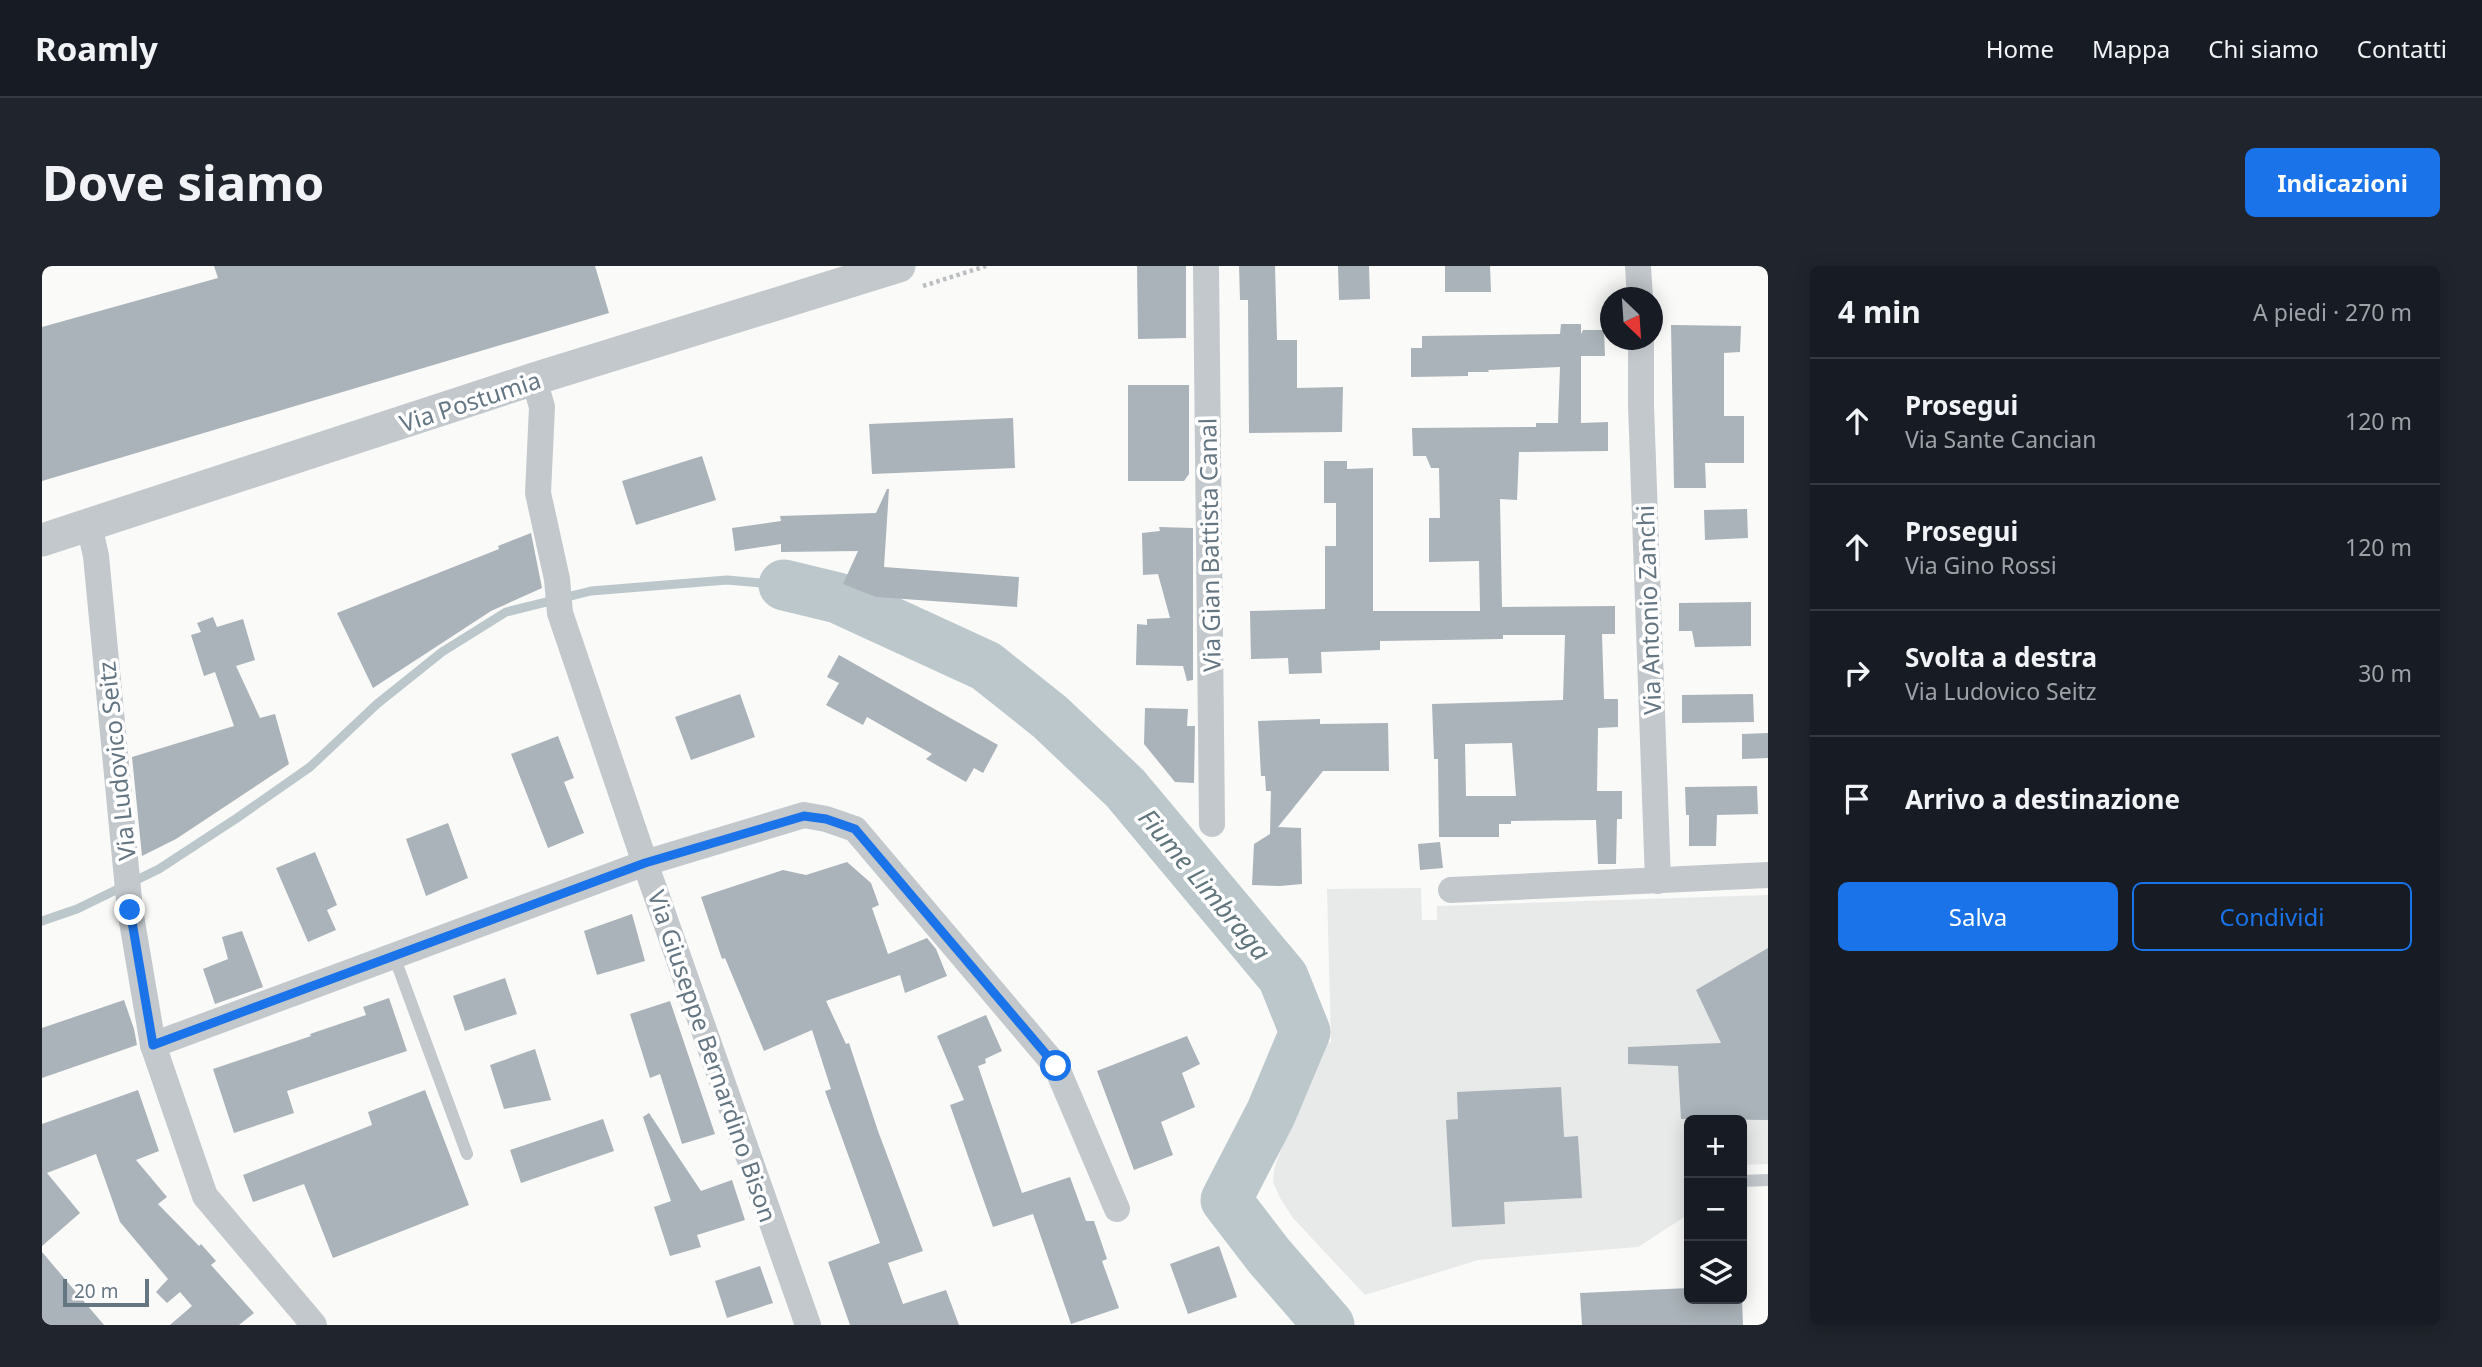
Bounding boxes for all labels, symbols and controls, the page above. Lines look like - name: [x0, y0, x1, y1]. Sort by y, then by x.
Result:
- text: Roamly: [35, 26, 158, 71]
- text: Home: [1986, 32, 2054, 65]
- text: Mappa: [2092, 32, 2170, 65]
- text: Chi siamo: [2208, 32, 2319, 65]
- text: Contatti: [2357, 32, 2447, 65]
- button: Indicazioni: [2245, 148, 2440, 217]
- text: Dove siamo: [42, 149, 325, 215]
- north arrow: [1600, 287, 1663, 350]
- text: 4 min: [1838, 291, 1921, 332]
- text: A piedi · 270 m: [2253, 296, 2412, 328]
- street label: Via Postumia: [395, 363, 545, 439]
- text: Prosegui: [1905, 387, 2018, 423]
- icon: ahead: [1838, 402, 1876, 440]
- text: 120 m: [2345, 405, 2412, 437]
- street label: Via Gian Battista Canal: [1190, 418, 1228, 672]
- text: Via Sante Cancian: [1905, 423, 2096, 455]
- street label: Via Antonio Zanchi: [1628, 504, 1668, 716]
- text: Prosegui: [1905, 513, 2018, 549]
- icon: ahead: [1838, 528, 1876, 566]
- text: 120 m: [2345, 531, 2412, 563]
- text: Via Gino Rossi: [1905, 549, 2057, 581]
- text: Svolta a destra: [1905, 639, 2097, 675]
- icon: right: [1838, 654, 1876, 692]
- text: 30 m: [2358, 657, 2412, 689]
- street label: Via Ludovico Seitz: [89, 660, 143, 862]
- text: Via Ludovico Seitz: [1905, 675, 2097, 707]
- icon: arrive: [1838, 780, 1876, 818]
- text: Arrivo a destinazione: [1905, 781, 2180, 817]
- water label: Fiume Limbraga: [1131, 800, 1279, 968]
- button: Salva: [1838, 882, 2118, 951]
- button: Condividi: [2132, 882, 2412, 951]
- street label: Via Giuseppe Bernardino Bison: [641, 886, 785, 1226]
- route end: [114, 894, 145, 925]
- route start: [1040, 1050, 1071, 1081]
- map controls: [1684, 1115, 1747, 1304]
- button: +: [1684, 1115, 1747, 1178]
- button: −: [1684, 1178, 1747, 1241]
- button: layers: [1684, 1241, 1747, 1304]
- scale bar: [63, 1276, 149, 1308]
- text: 20 m: [74, 1278, 118, 1304]

